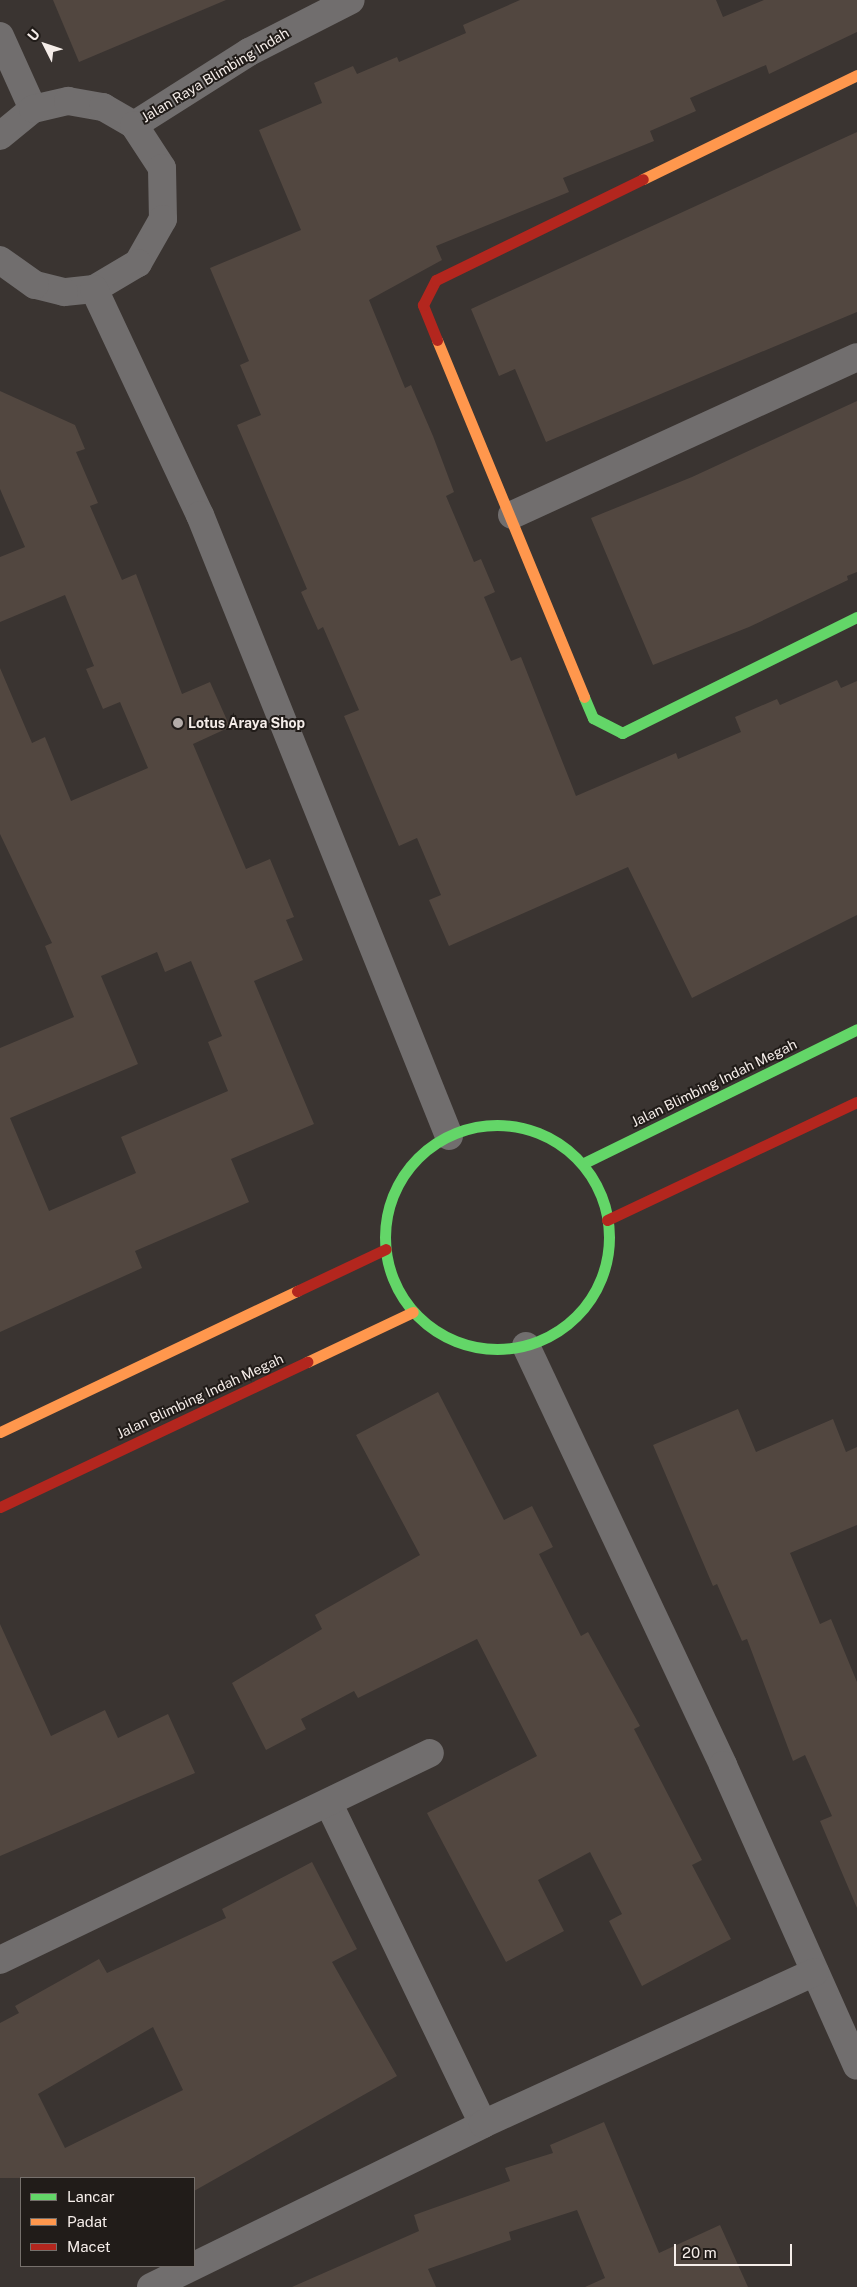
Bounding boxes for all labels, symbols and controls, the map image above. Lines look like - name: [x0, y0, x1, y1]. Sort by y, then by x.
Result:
- north arrow: [20, 20, 70, 70]
- street label: Jalan Raya Blimbing Indah: [138, 24, 292, 126]
- text: U: [24, 26, 43, 44]
- place label: Lotus Araya Shop: [188, 715, 305, 731]
- marker: Lotus Araya Shop: [172, 717, 184, 729]
- street label: Jalan Blimbing Indah Megah: [629, 1036, 799, 1130]
- street label: Jalan Blimbing Indah Megah: [114, 1350, 286, 1442]
- legend: [20, 2177, 195, 2267]
- text: Lancar: [67, 2188, 115, 2205]
- text: Padat: [67, 2213, 107, 2230]
- scale bar: [677, 2234, 794, 2266]
- text: Macet: [67, 2238, 111, 2255]
- text: 20 m: [682, 2244, 717, 2261]

